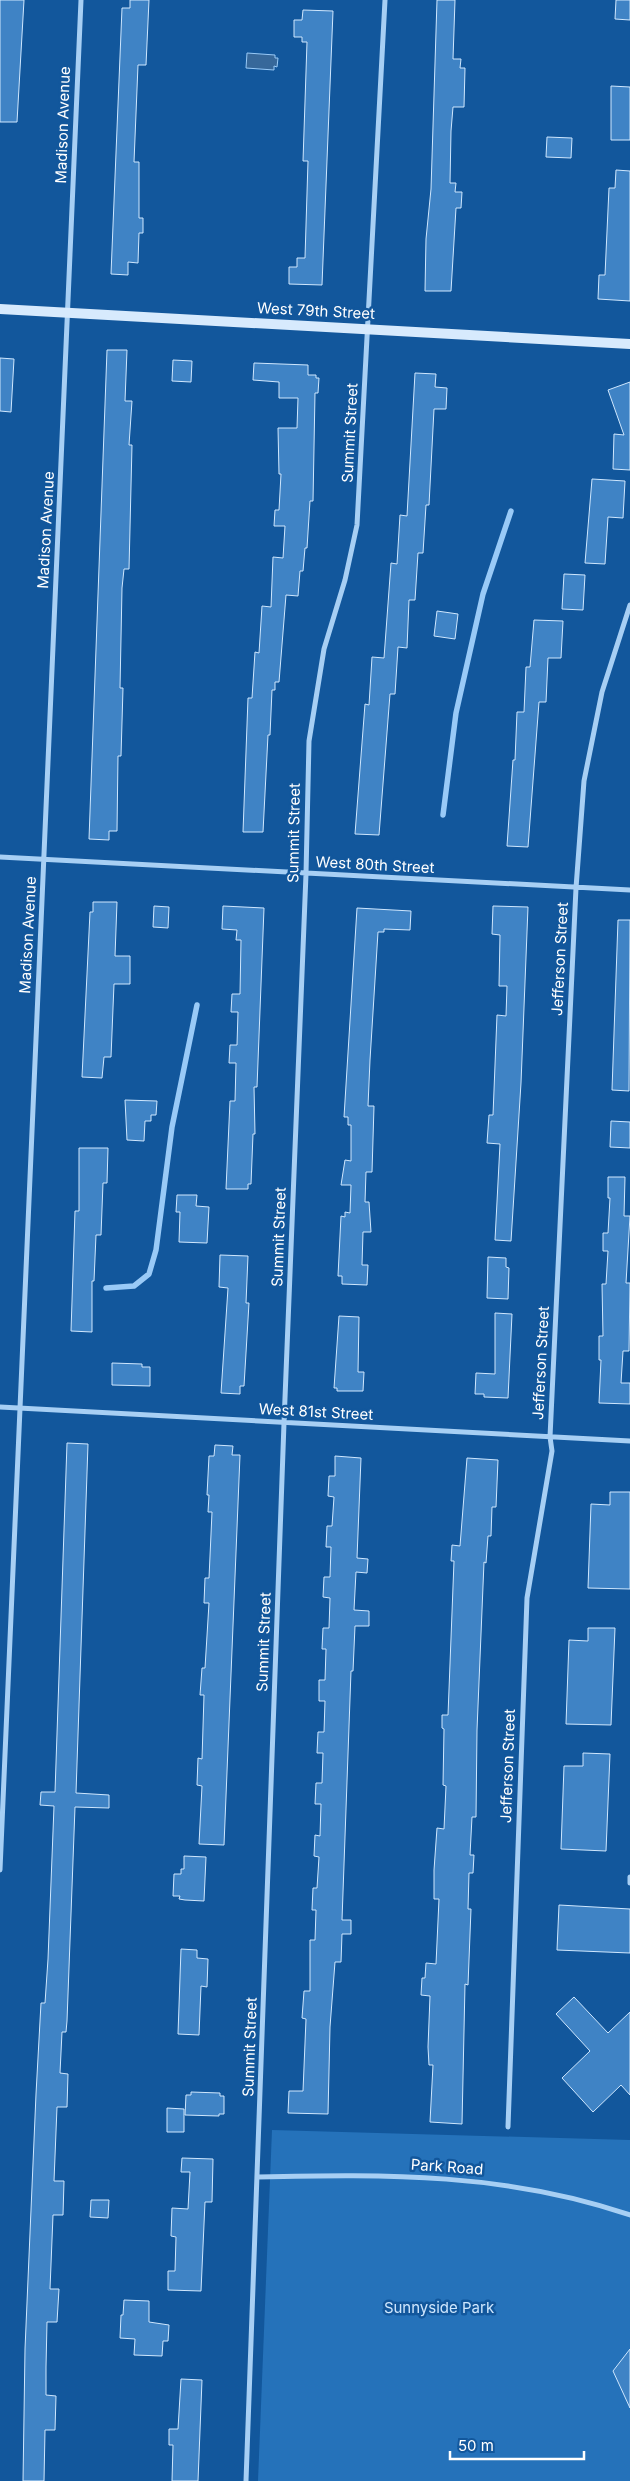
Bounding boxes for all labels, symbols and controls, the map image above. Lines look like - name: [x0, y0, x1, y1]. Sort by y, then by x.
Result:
- street label: Madison Avenue: [51, 66, 74, 184]
- street label: West 79th Street: [257, 298, 376, 323]
- street label: Summit Street: [337, 383, 362, 483]
- street label: Madison Avenue: [33, 471, 58, 589]
- street label: Summit Street: [283, 783, 304, 883]
- street label: West 80th Street: [315, 852, 435, 877]
- street label: Madison Avenue: [15, 876, 40, 994]
- street label: Jefferson Street: [547, 901, 572, 1016]
- street label: Summit Street: [267, 1187, 290, 1287]
- street label: Jefferson Street: [528, 1305, 553, 1420]
- street label: West 81st Street: [258, 1399, 374, 1424]
- street label: Summit Street: [252, 1592, 275, 1692]
- street label: Jefferson Street: [496, 1709, 519, 1823]
- street label: Summit Street: [238, 1997, 261, 2097]
- street label: Park Road: [410, 2154, 484, 2179]
- park label: Sunnyside Park: [384, 2298, 495, 2317]
- scale bar: [450, 2428, 584, 2460]
- text: 50 m: [458, 2436, 494, 2455]

